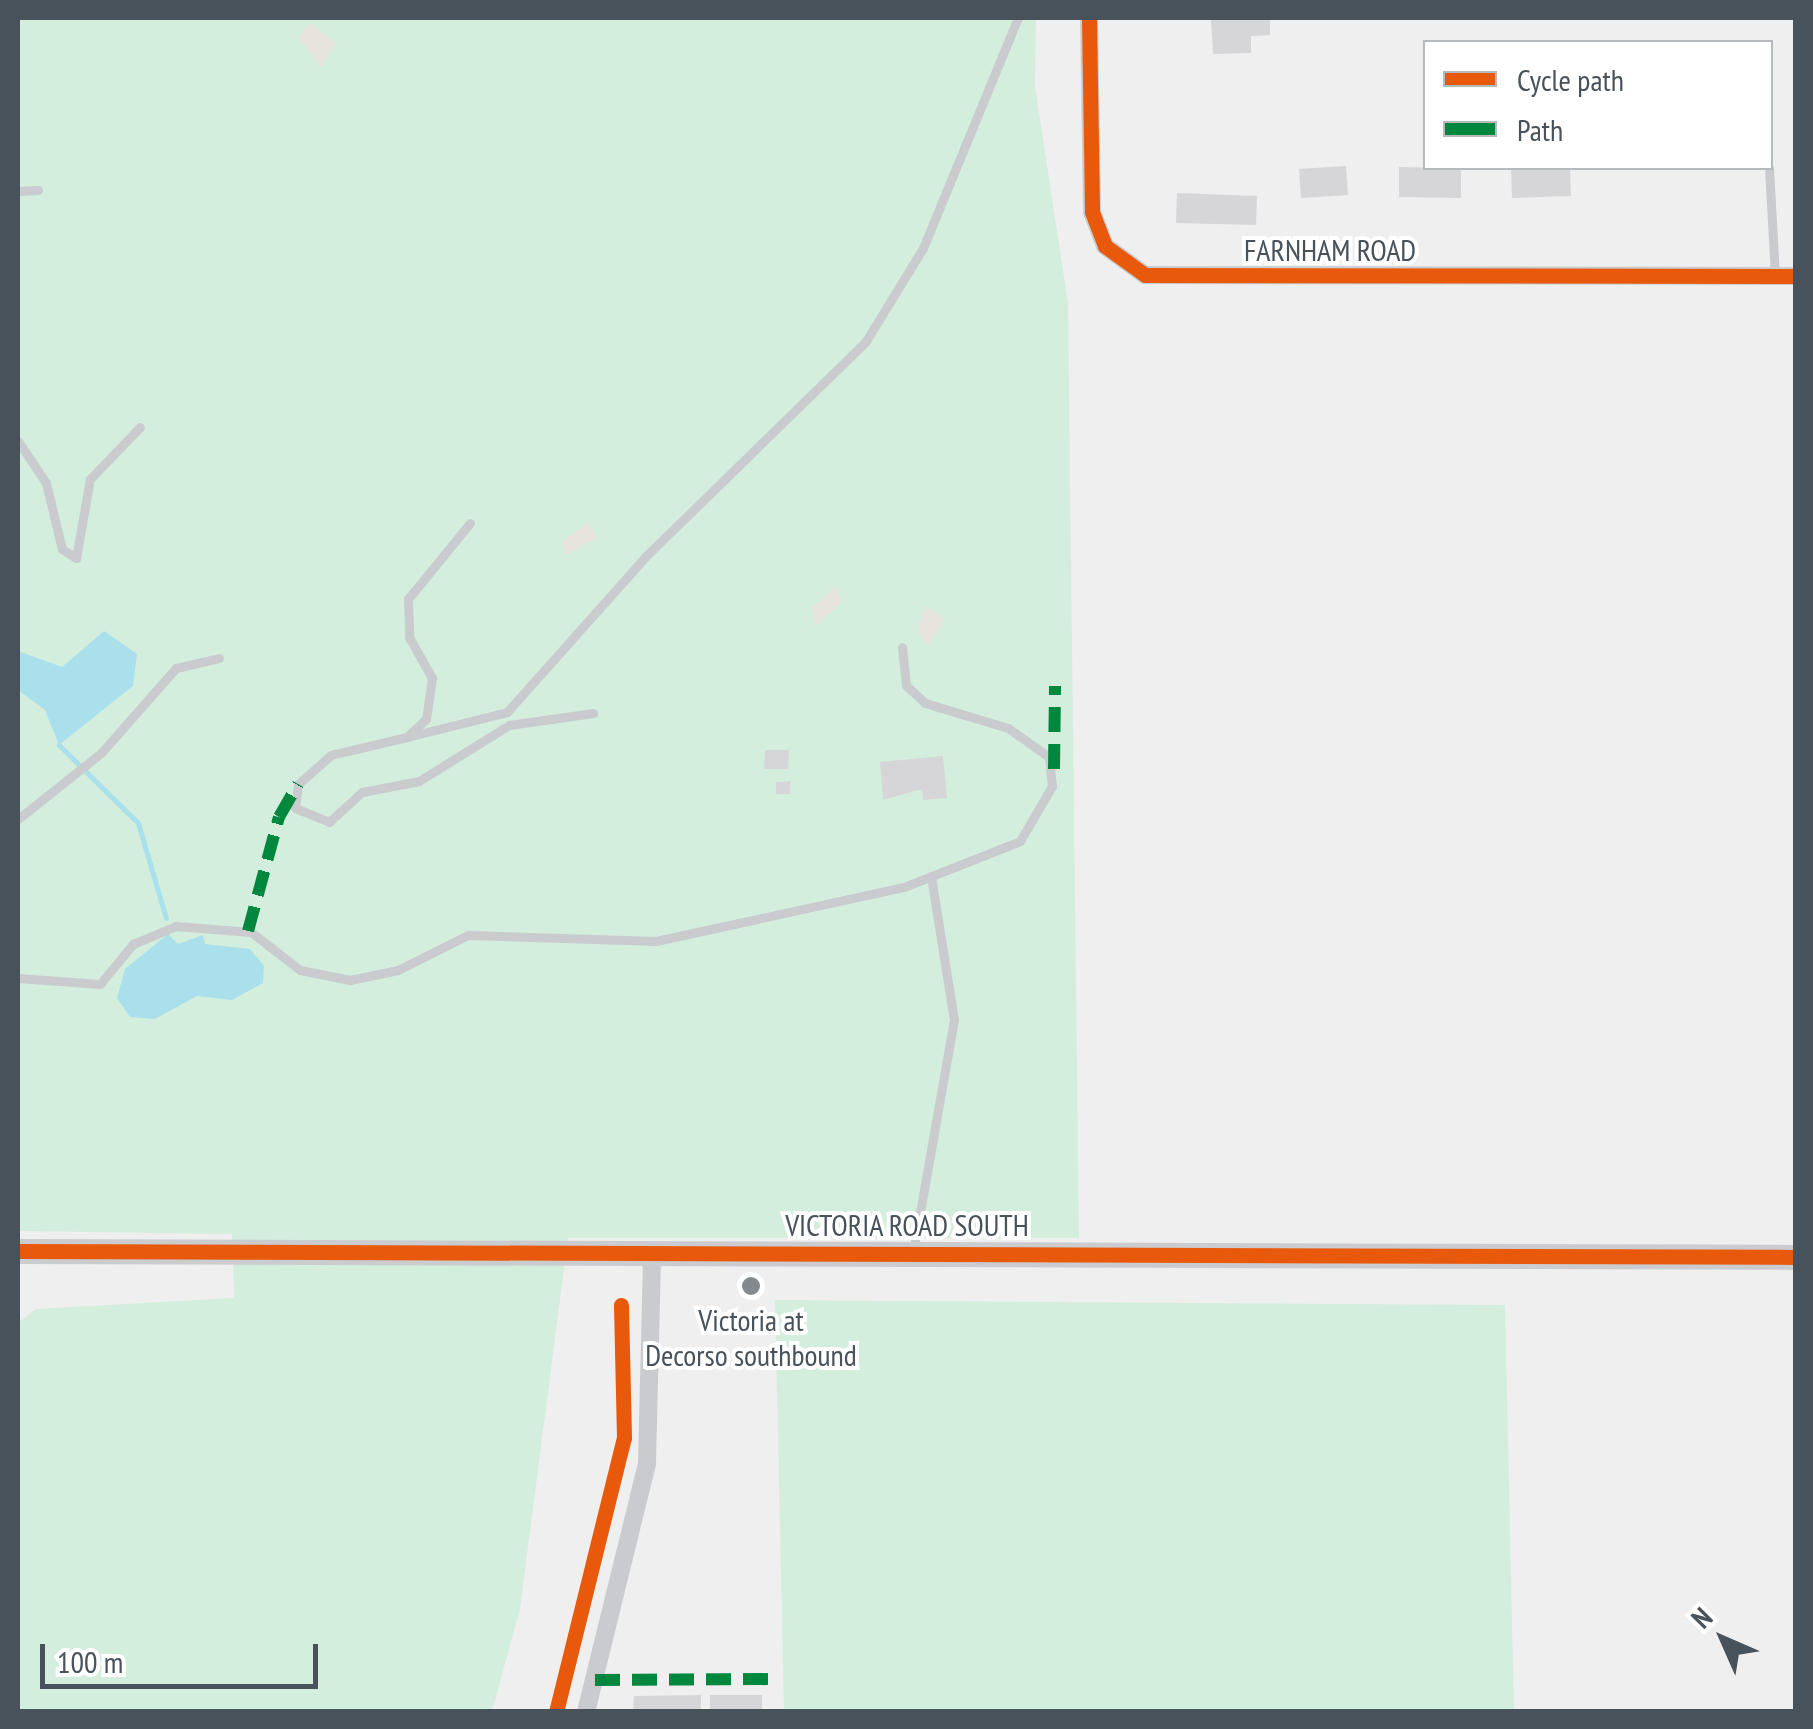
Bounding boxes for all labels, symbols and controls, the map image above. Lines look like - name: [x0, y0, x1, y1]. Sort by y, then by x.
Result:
- legend: [1423, 40, 1773, 170]
- text: Cycle path: [1517, 60, 1624, 99]
- text: Path: [1517, 110, 1563, 149]
- street label: FARNHAM ROAD: [1244, 232, 1416, 268]
- street label: VICTORIA ROAD SOUTH: [785, 1207, 1029, 1243]
- marker: Victoria at Decorso southbound: [740, 1275, 762, 1297]
- place label: Victoria at Decorso southbound: [645, 1302, 857, 1372]
- north arrow: [1673, 1589, 1773, 1689]
- text: N: [1683, 1599, 1720, 1636]
- scale bar: [45, 1624, 322, 1686]
- text: 100 m: [57, 1642, 123, 1681]

